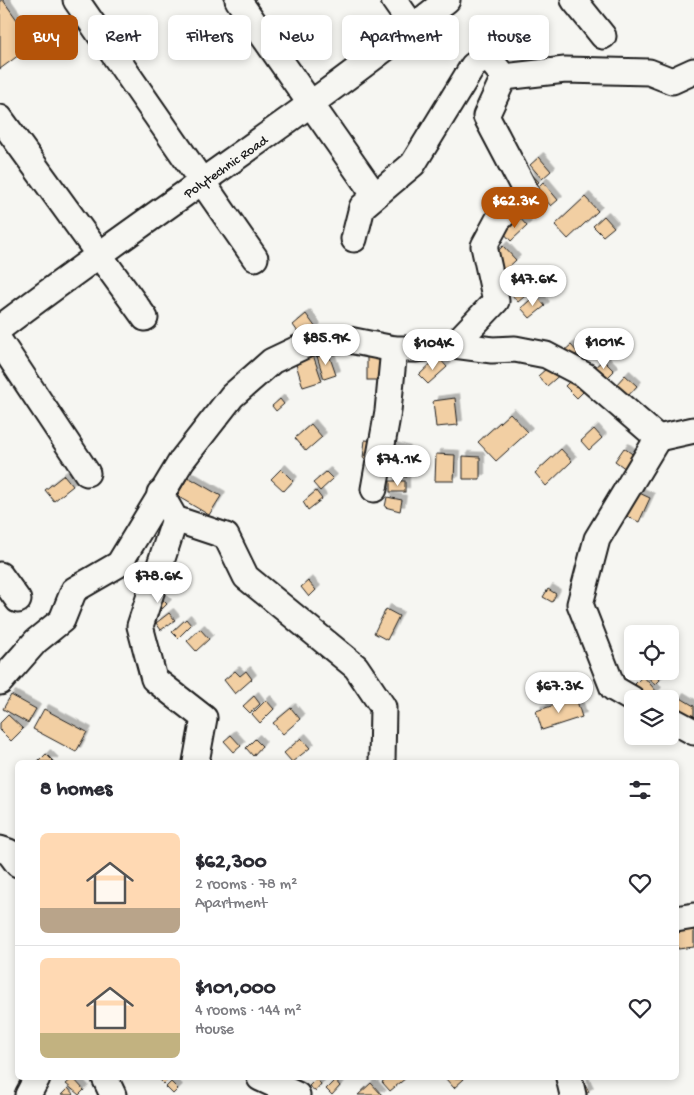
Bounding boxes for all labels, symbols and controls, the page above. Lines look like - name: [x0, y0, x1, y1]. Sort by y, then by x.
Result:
- chip: Buy: [15, 15, 78, 60]
- chip: Rent: [88, 15, 158, 60]
- chip: Filters: [168, 15, 251, 60]
- chip: New: [261, 15, 332, 60]
- chip: Apartment: [342, 15, 459, 60]
- chip: House: [469, 15, 549, 60]
- street label: Polytechnic Road: [180, 132, 273, 204]
- pin: $62.3K: [474, 186, 556, 229]
- text: $62.3K: [492, 193, 538, 212]
- pin: $47.6K: [492, 264, 574, 307]
- text: $47.6K: [510, 271, 556, 290]
- pin: $85.9K: [285, 324, 367, 366]
- pin: $104K: [398, 328, 468, 371]
- pin: $101K: [569, 328, 639, 370]
- text: $85.9K: [303, 330, 349, 349]
- text: $101K: [585, 334, 623, 353]
- text: $104K: [413, 335, 453, 354]
- pin: $74.1K: [357, 444, 439, 487]
- text: $74.1K: [376, 451, 420, 470]
- pin: $78.6K: [117, 562, 199, 604]
- text: $78.6K: [135, 568, 181, 587]
- map controls: [624, 625, 679, 745]
- button: locate: [624, 625, 679, 680]
- pin: $67.3K: [518, 672, 600, 714]
- text: $67.3K: [536, 678, 582, 697]
- button: layers: [624, 690, 679, 745]
- icon: filters: [626, 776, 654, 804]
- text: 8 homes: [40, 778, 112, 803]
- text: $62,300: [195, 851, 267, 876]
- icon: home: [80, 853, 140, 913]
- icon: heart: [626, 869, 654, 897]
- text: 2 rooms · 78 m²: [195, 876, 297, 895]
- text: Apartment: [195, 895, 267, 914]
- text: $101,000: [195, 977, 276, 1002]
- icon: home: [80, 978, 140, 1038]
- icon: heart: [626, 994, 654, 1022]
- text: 4 rooms · 144 m²: [195, 1002, 302, 1021]
- text: House: [195, 1021, 234, 1040]

